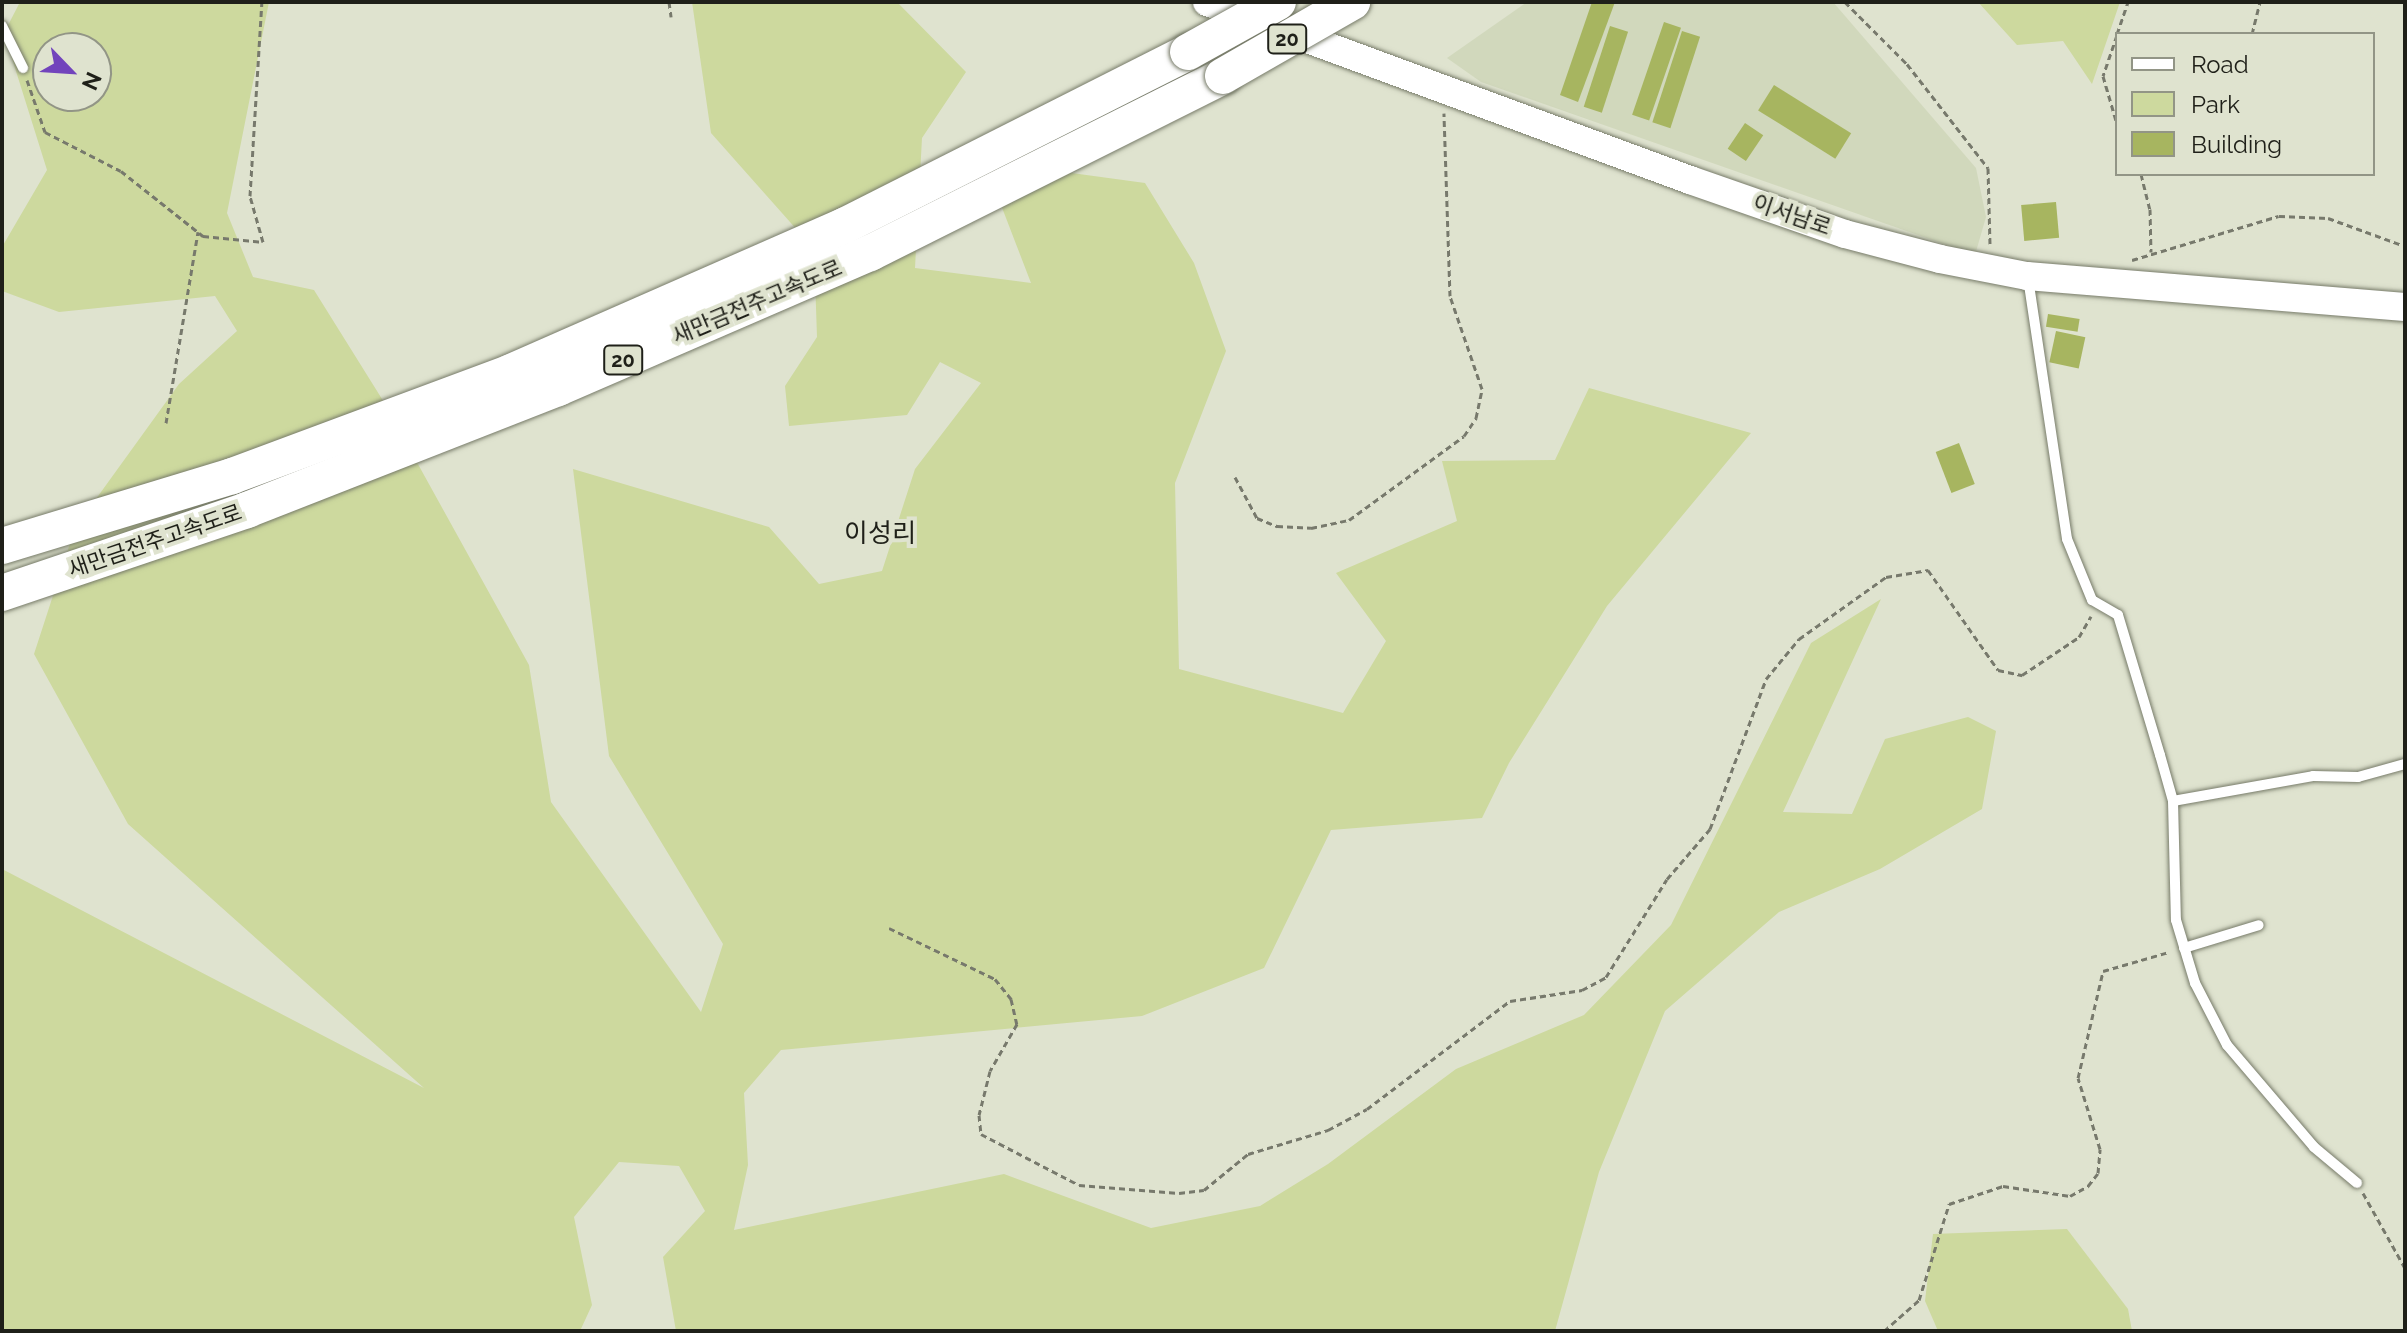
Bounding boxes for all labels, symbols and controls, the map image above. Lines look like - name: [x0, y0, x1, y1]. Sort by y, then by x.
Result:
- road number: 20: [1267, 23, 1307, 55]
- north arrow: [32, 32, 112, 112]
- legend: [2115, 32, 2375, 176]
- text: Road: [2191, 50, 2249, 79]
- text: N: [77, 68, 107, 94]
- text: Park: [2191, 90, 2240, 119]
- text: Building: [2191, 130, 2282, 159]
- street label: 이서남로: [1749, 189, 1835, 241]
- street label: 새만금전주고속도로: [668, 254, 846, 350]
- road number: 20: [603, 344, 643, 376]
- street label: 새만금전주고속도로: [65, 499, 245, 583]
- district label: 이성리: [844, 518, 916, 550]

